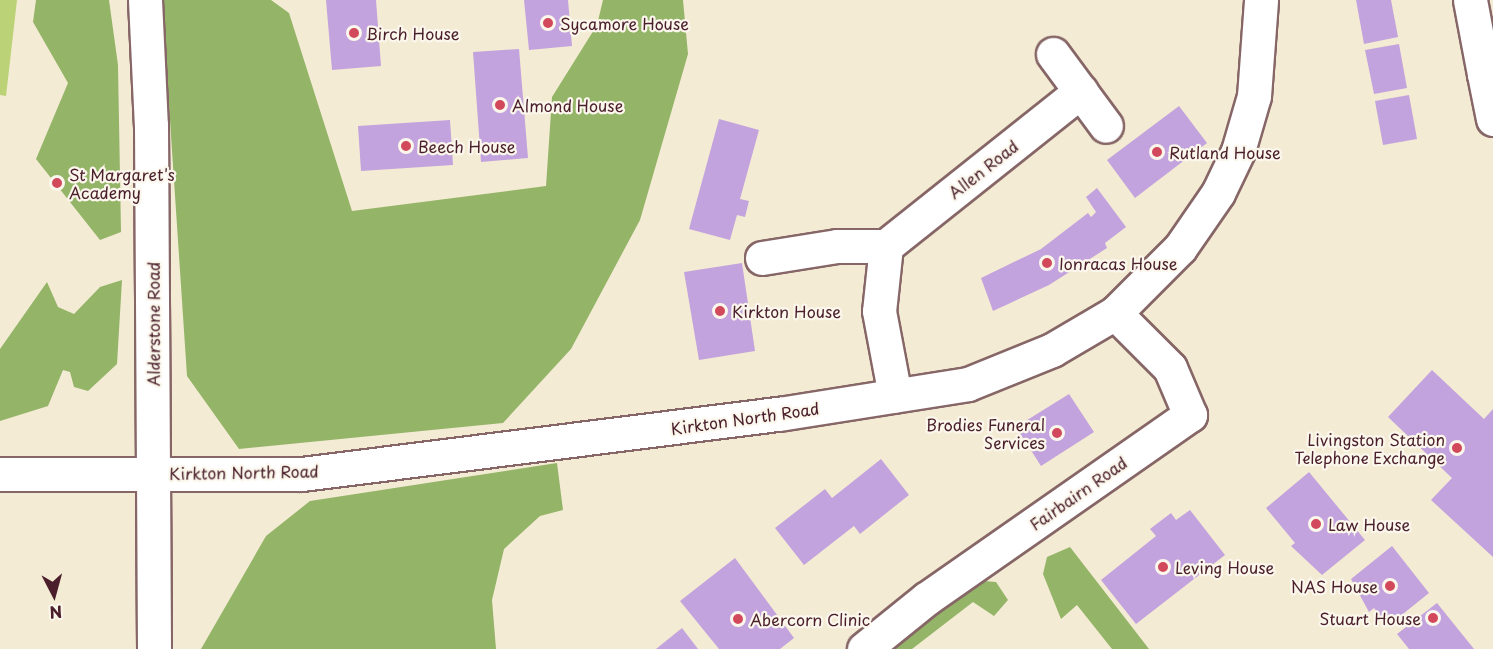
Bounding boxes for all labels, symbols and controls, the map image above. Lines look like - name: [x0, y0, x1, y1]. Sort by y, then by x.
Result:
- place label: Sycamore House: [560, 13, 688, 33]
- marker: Sycamore House: [541, 16, 555, 30]
- place label: Birch House: [366, 23, 459, 43]
- marker: Birch House: [347, 26, 361, 40]
- place label: Almond House: [512, 95, 624, 115]
- marker: Almond House: [493, 98, 507, 112]
- street label: Allen Road: [944, 135, 1022, 203]
- place label: Beech House: [418, 136, 515, 156]
- marker: Beech House: [399, 139, 413, 153]
- place label: Rutland House: [1169, 142, 1281, 162]
- marker: Rutland House: [1150, 145, 1164, 159]
- place label: St Margaret's Academy: [69, 164, 175, 202]
- marker: St Margaret's Academy: [50, 176, 64, 190]
- place label: Ionracas House: [1059, 253, 1178, 273]
- marker: Ionracas House: [1040, 256, 1054, 270]
- street label: Alderstone Road: [143, 261, 163, 387]
- place label: Kirkton House: [732, 301, 841, 321]
- marker: Kirkton House: [713, 304, 727, 318]
- street label: Kirkton North Road: [669, 398, 821, 438]
- place label: Brodies Funeral Services: [925, 414, 1045, 452]
- marker: Brodies Funeral Services: [1050, 426, 1064, 440]
- place label: Livingston Station Telephone Exchange: [1293, 429, 1445, 467]
- marker: Livingston Station Telephone Exchange: [1450, 441, 1464, 455]
- street label: Fairbairn Road: [1026, 452, 1130, 534]
- street label: Kirkton North Road: [169, 461, 319, 483]
- place label: Law House: [1328, 514, 1411, 534]
- marker: Law House: [1309, 517, 1323, 531]
- place label: Leving House: [1175, 557, 1274, 577]
- marker: Leving House: [1156, 560, 1170, 574]
- north arrow: [24, 565, 84, 625]
- place label: NAS House: [1291, 576, 1378, 596]
- marker: NAS House: [1383, 579, 1397, 593]
- text: N: [48, 600, 63, 625]
- place label: Stuart House: [1320, 608, 1421, 628]
- place label: Abercorn Clinic: [750, 609, 870, 629]
- marker: Stuart House: [1426, 611, 1440, 625]
- marker: Abercorn Clinic: [731, 612, 745, 626]

